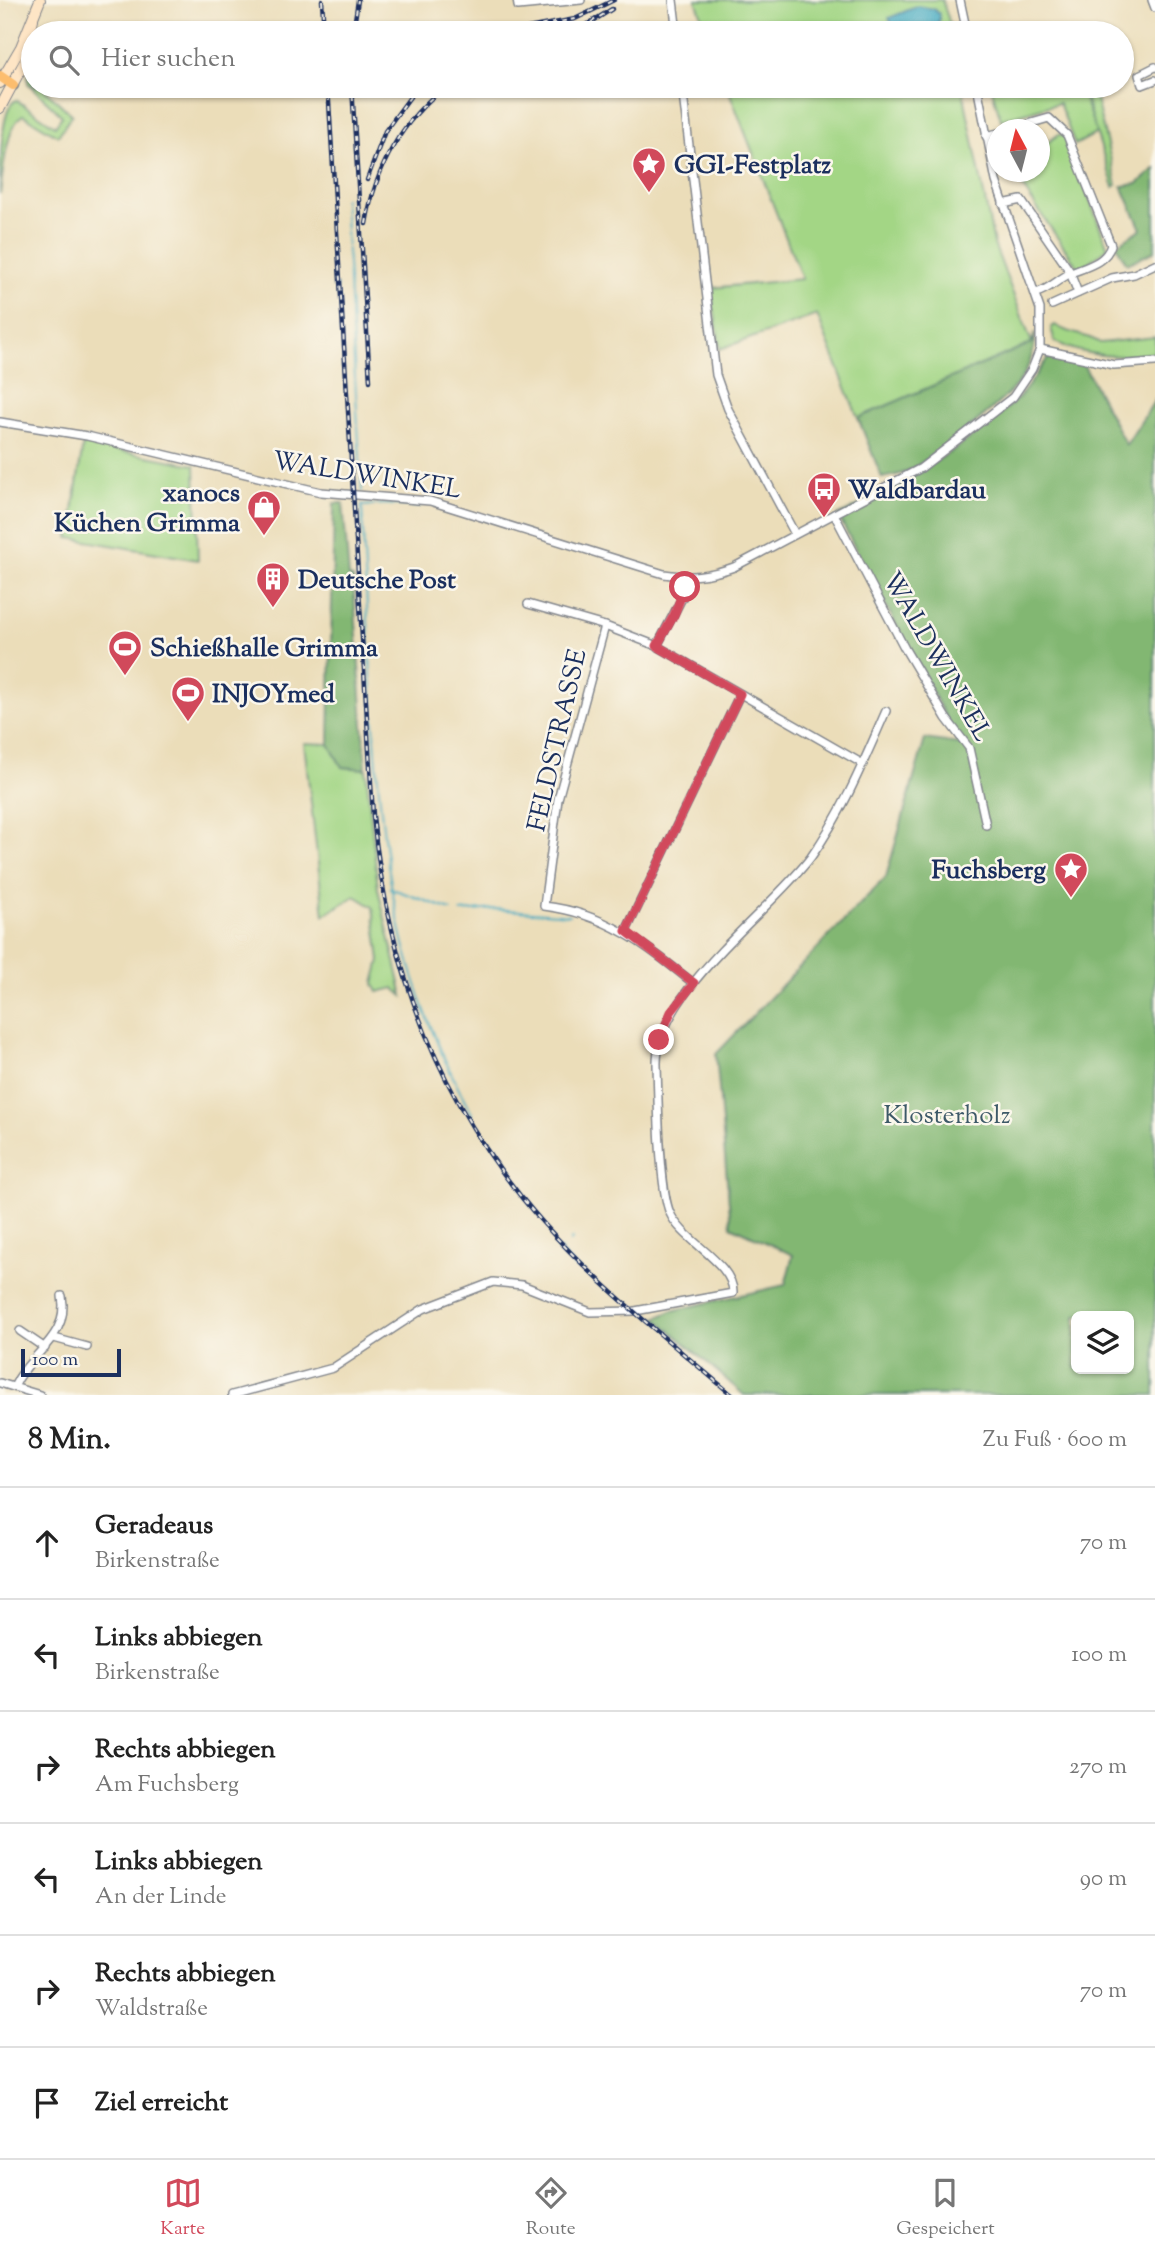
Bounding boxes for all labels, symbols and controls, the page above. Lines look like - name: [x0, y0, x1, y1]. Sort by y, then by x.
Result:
- search box: [21, 21, 1134, 98]
- icon: search: [45, 41, 83, 79]
- text: Hier suchen: [101, 41, 236, 78]
- north arrow: [987, 119, 1050, 182]
- place icon: GGI-Festplatz: [630, 145, 668, 194]
- place label: GGI-Festplatz: [674, 148, 831, 185]
- street label: WALDWINKEL: [270, 443, 464, 510]
- bus stop icon: Waldbardau: [805, 470, 843, 519]
- place label: Waldbardau: [848, 473, 986, 510]
- place label: xanocs Küchen Grimma: [54, 476, 240, 543]
- shop icon: xanocs Küchen Grimma: [245, 488, 283, 537]
- building icon: Deutsche Post: [254, 560, 292, 609]
- place label: Deutsche Post: [298, 563, 456, 600]
- street label: WALDWINKEL: [872, 566, 1000, 749]
- route start: [669, 571, 700, 602]
- sports icon: Schießhalle Grimma: [106, 628, 144, 677]
- place label: Schießhalle Grimma: [150, 631, 378, 668]
- street label: FELDSTRASSE: [519, 645, 597, 835]
- sports icon: INJOYmed: [169, 674, 207, 723]
- place label: INJOYmed: [212, 677, 335, 714]
- place icon: Fuchsberg: [1052, 850, 1090, 899]
- place label: Fuchsberg: [931, 853, 1046, 890]
- route end: [643, 1024, 674, 1055]
- park label: Klosterholz: [883, 1098, 1011, 1135]
- map controls: [1071, 1311, 1134, 1374]
- button: layers: [1071, 1311, 1134, 1374]
- scale bar: [21, 1346, 121, 1378]
- text: 100 m: [32, 1347, 78, 1374]
- text: 8 Min.: [28, 1419, 111, 1462]
- text: Zu Fuß · 600 m: [983, 1424, 1127, 1457]
- text: Geradeaus: [95, 1508, 213, 1545]
- icon: ahead: [28, 1524, 66, 1562]
- text: 70 m: [1080, 1527, 1127, 1560]
- text: Birkenstraße: [95, 1545, 220, 1578]
- text: Links abbiegen: [95, 1620, 263, 1657]
- icon: left: [28, 1636, 66, 1674]
- text: 100 m: [1071, 1639, 1127, 1672]
- text: Birkenstraße: [95, 1657, 220, 1690]
- text: Rechts abbiegen: [95, 1732, 276, 1769]
- icon: right: [28, 1748, 66, 1786]
- text: 270 m: [1069, 1751, 1127, 1784]
- text: Am Fuchsberg: [95, 1769, 239, 1802]
- text: Links abbiegen: [95, 1844, 263, 1881]
- icon: left: [28, 1860, 66, 1898]
- text: 90 m: [1080, 1863, 1127, 1896]
- text: An der Linde: [95, 1881, 226, 1914]
- text: Rechts abbiegen: [95, 1956, 276, 1993]
- icon: right: [28, 1972, 66, 2010]
- text: 70 m: [1080, 1975, 1127, 2008]
- text: Waldstraße: [95, 1993, 208, 2026]
- icon: arrive: [28, 2084, 66, 2122]
- text: Ziel erreicht: [95, 2085, 228, 2122]
- tab: Karte: [160, 2174, 205, 2243]
- tab: Route: [526, 2174, 576, 2243]
- tab: Gespeichert: [896, 2174, 995, 2243]

